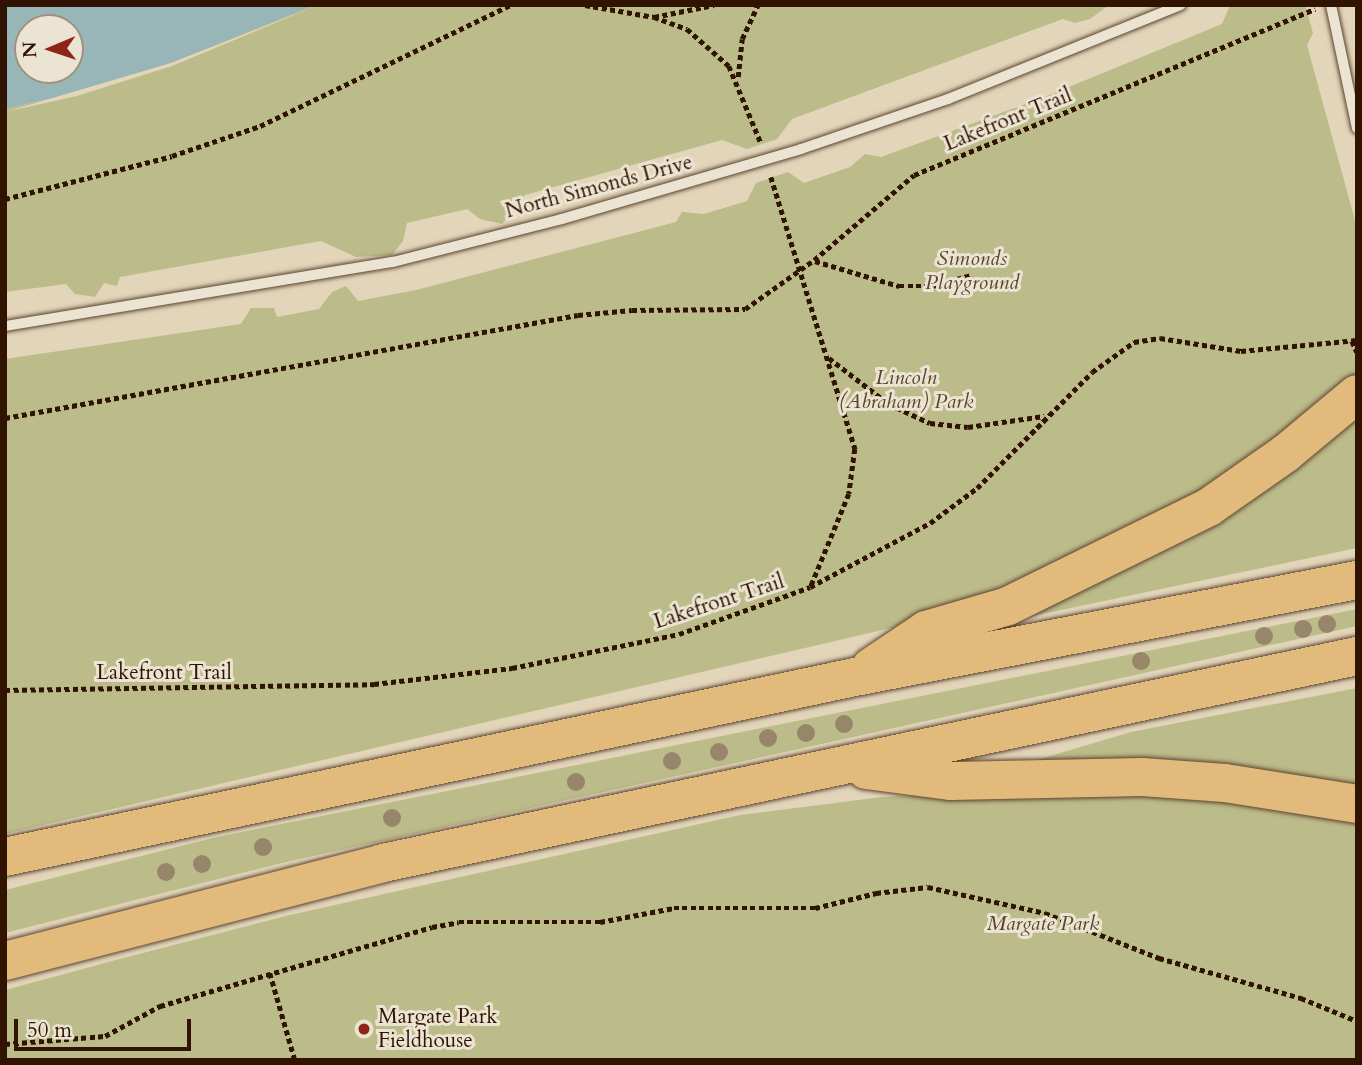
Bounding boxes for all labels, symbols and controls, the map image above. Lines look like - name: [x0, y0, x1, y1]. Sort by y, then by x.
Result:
- north arrow: [14, 14, 84, 84]
- text: N: [17, 41, 43, 58]
- street label: Lakefront Trail: [940, 83, 1076, 157]
- street label: North Simonds Drive: [503, 150, 695, 224]
- park label: Simonds Playground: [925, 246, 1019, 296]
- park label: Lincoln (Abraham) Park: [839, 365, 973, 415]
- street label: Lakefront Trail: [651, 569, 787, 635]
- street label: Lakefront Trail: [96, 660, 232, 686]
- park label: Margate Park: [987, 911, 1099, 937]
- place label: Margate Park Fieldhouse: [378, 1004, 498, 1054]
- scale bar: [18, 1006, 194, 1050]
- text: 50 m: [27, 1016, 72, 1045]
- marker: Margate Park Fieldhouse: [356, 1021, 372, 1037]

